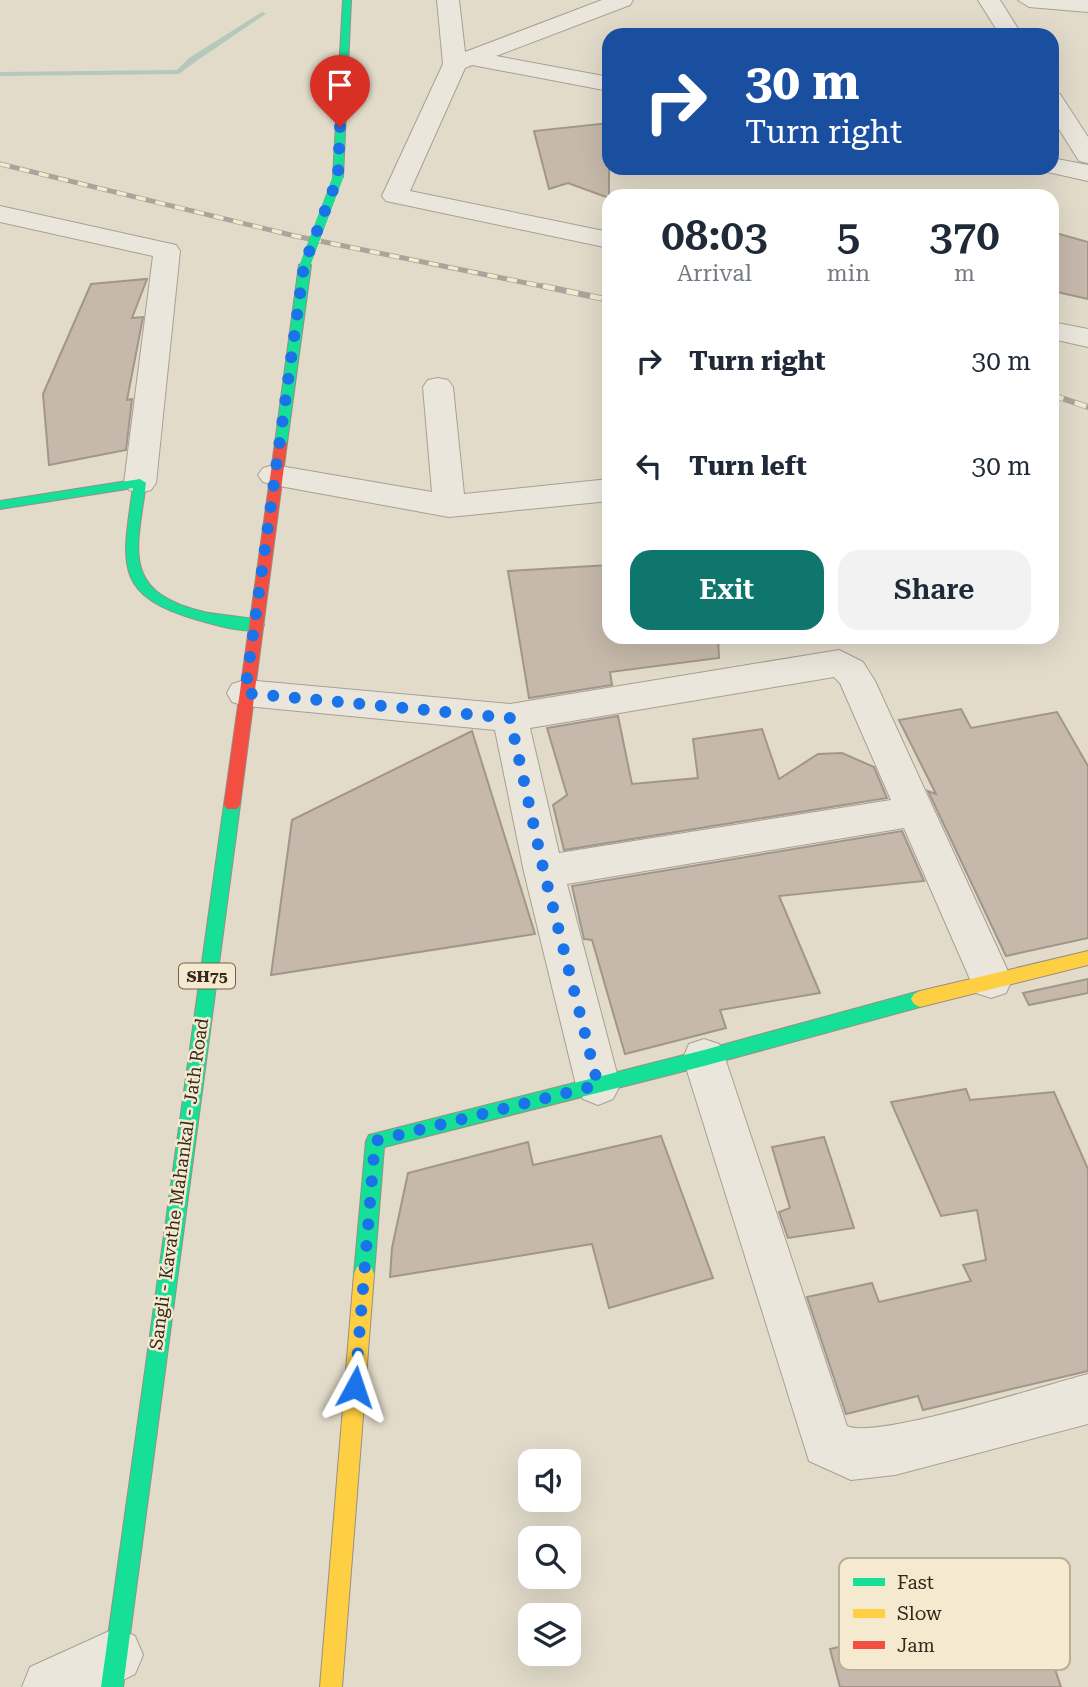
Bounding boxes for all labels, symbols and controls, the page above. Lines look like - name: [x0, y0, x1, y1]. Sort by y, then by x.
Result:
- text: 30 m: [745, 54, 860, 111]
- pin: [310, 55, 370, 127]
- icon: right: [630, 56, 721, 147]
- icon: arrive: [321, 66, 359, 104]
- text: Turn right: [745, 113, 902, 151]
- text: 08:03: [661, 211, 768, 260]
- text: 5: [837, 211, 860, 260]
- text: 370: [929, 211, 1000, 260]
- text: Arrival: [677, 260, 752, 287]
- text: min: [827, 260, 870, 287]
- text: m: [954, 260, 975, 287]
- icon: right: [630, 342, 668, 380]
- text: Turn right: [689, 346, 825, 376]
- text: 30 m: [972, 346, 1031, 376]
- icon: left: [630, 447, 668, 485]
- text: Turn left: [689, 451, 807, 481]
- text: 30 m: [972, 451, 1031, 481]
- button: Exit: [630, 550, 824, 630]
- button: Share: [838, 550, 1031, 630]
- road number: SH75: [179, 964, 235, 988]
- street label: Sangli - Kavathe Mahankal - Jath Road: [145, 1016, 212, 1351]
- position arrow: [318, 1350, 392, 1424]
- map controls: [518, 1449, 581, 1666]
- button: sound: [518, 1449, 581, 1512]
- button: search: [518, 1526, 581, 1589]
- legend: [839, 1558, 1070, 1670]
- text: Fast: [897, 1571, 934, 1594]
- text: Slow: [897, 1602, 942, 1625]
- button: layers: [518, 1603, 581, 1666]
- text: Jam: [897, 1634, 935, 1657]

